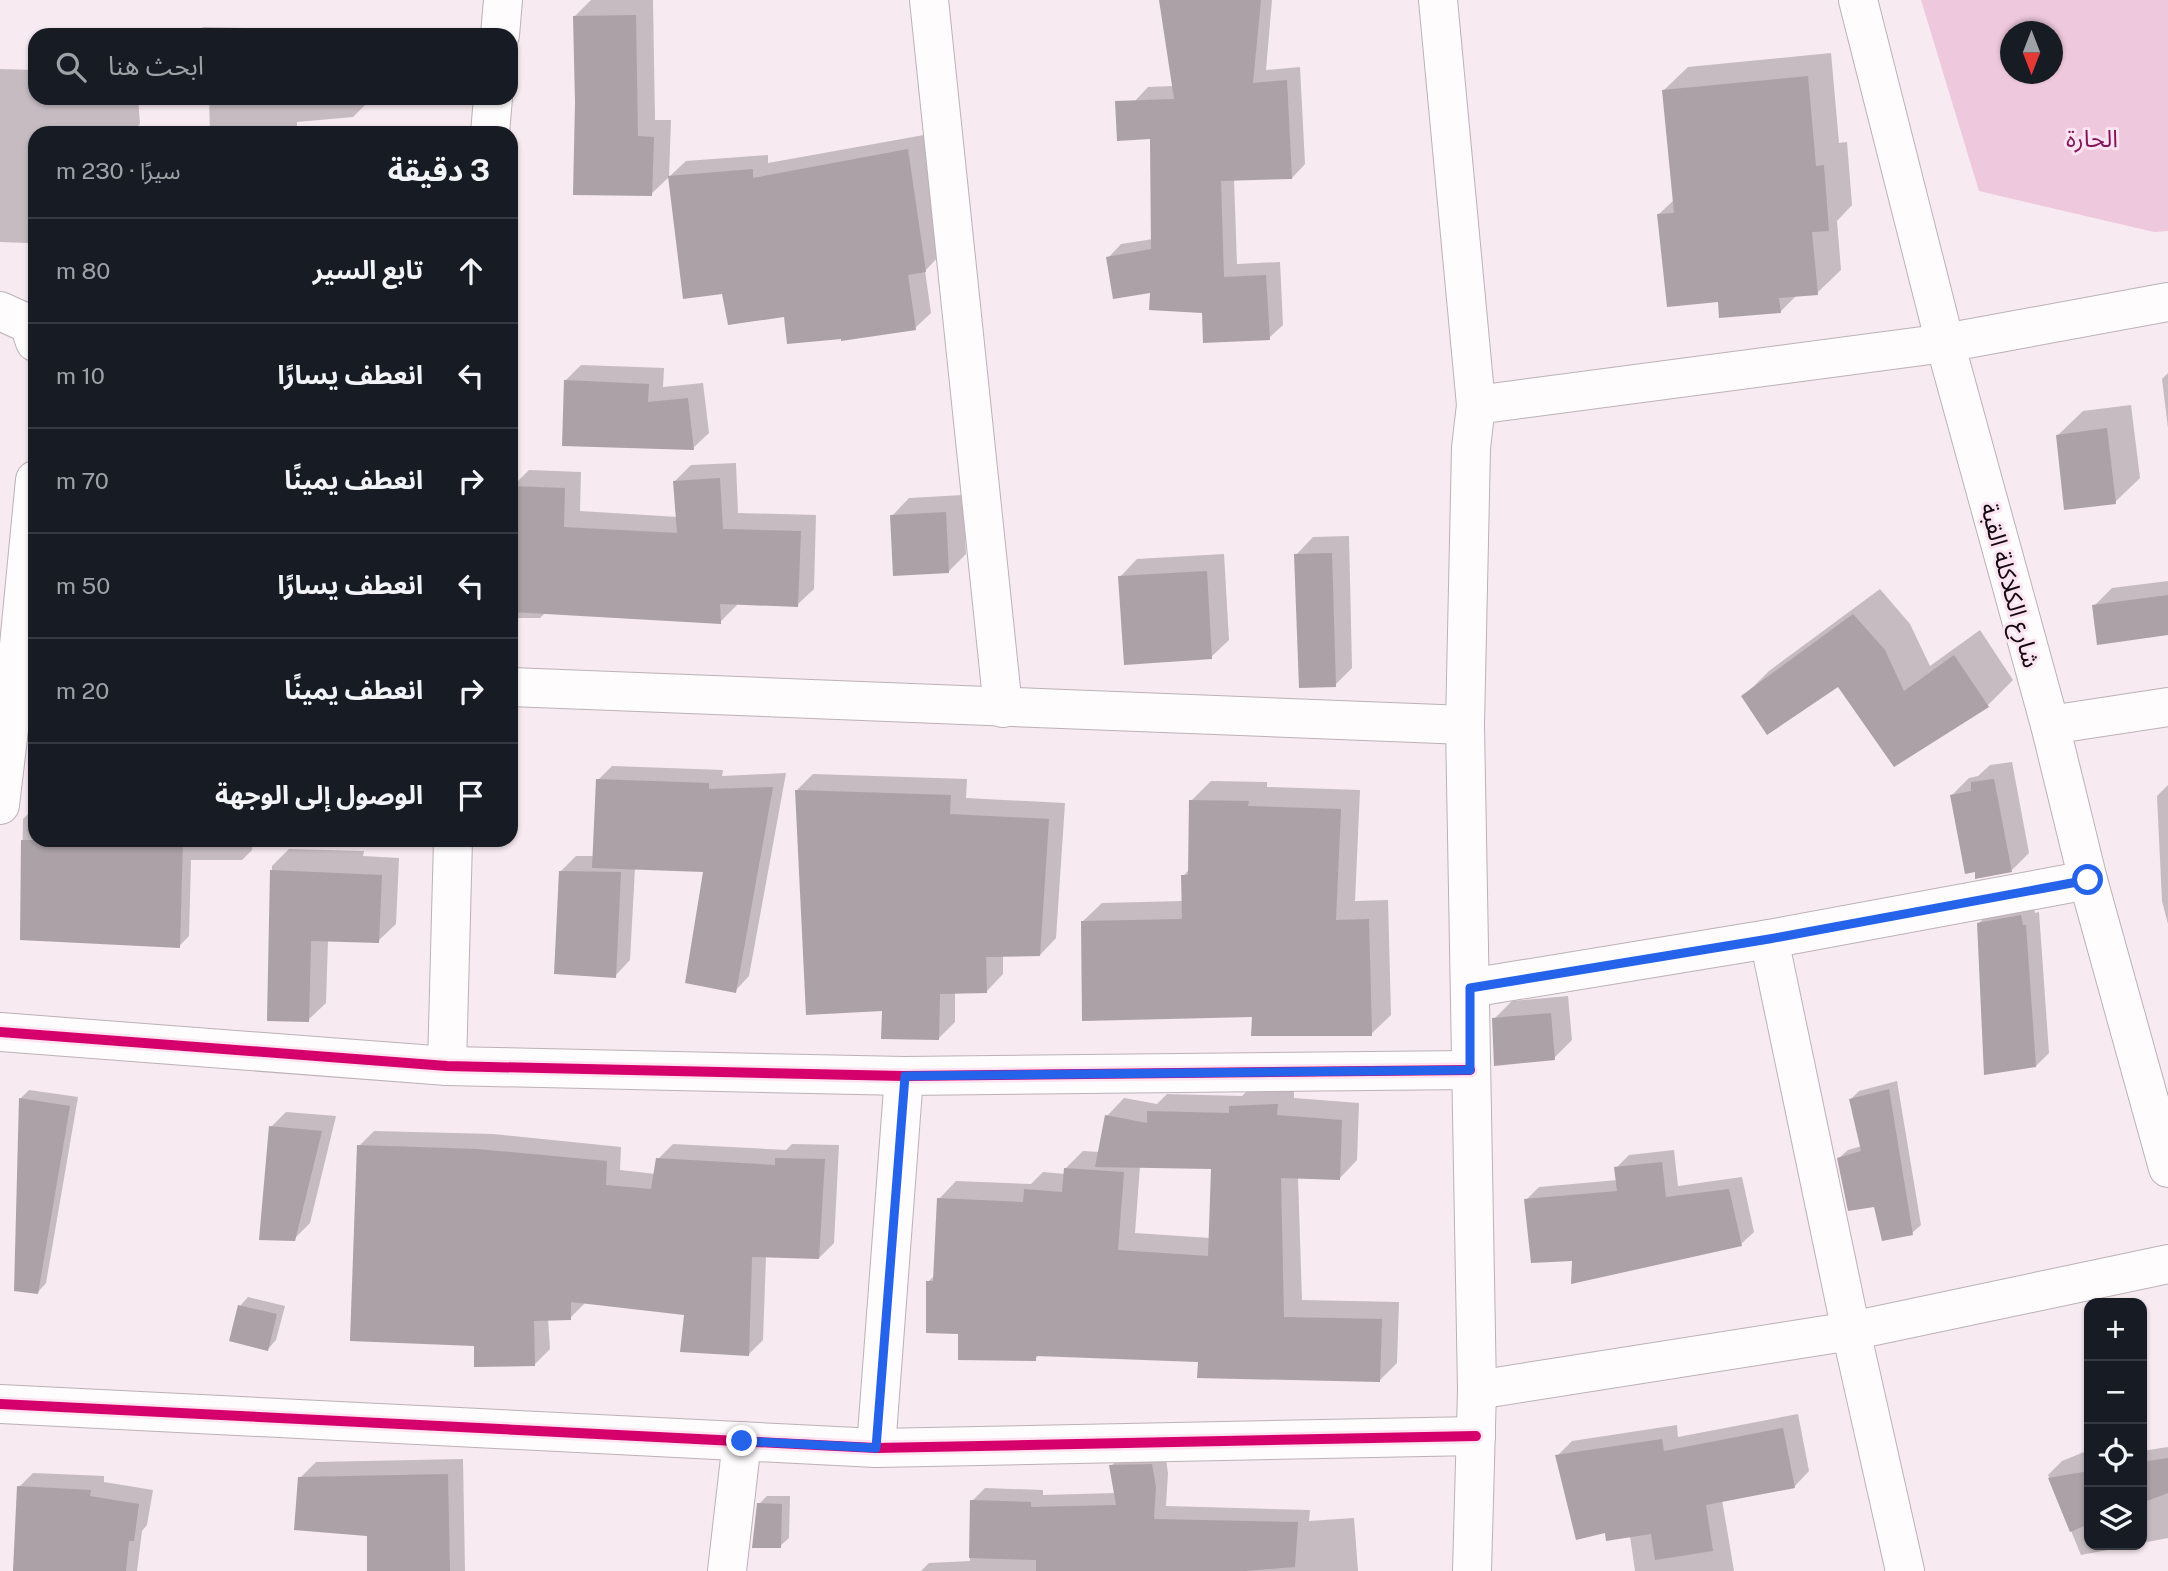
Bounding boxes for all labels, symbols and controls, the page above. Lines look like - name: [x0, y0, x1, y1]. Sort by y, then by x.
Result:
- north arrow: [2000, 21, 2063, 84]
- search box: [28, 28, 518, 105]
- icon: search: [52, 48, 90, 86]
- text: ابحث هنا: [108, 50, 204, 81]
- park label: الحارة: [2066, 124, 2118, 153]
- text: 3 دقيقة: [388, 152, 490, 188]
- text: سيرًا · 230 m: [56, 157, 181, 184]
- icon: ahead: [452, 252, 490, 290]
- text: تابع السير: [313, 254, 423, 285]
- text: 80 m: [56, 257, 110, 284]
- icon: left: [452, 357, 490, 395]
- text: انعطف يسارًا: [277, 359, 423, 390]
- text: 10 m: [56, 362, 105, 389]
- icon: right: [452, 462, 490, 500]
- text: انعطف يمينًا: [284, 464, 423, 495]
- text: 70 m: [56, 467, 109, 494]
- street label: شارع الكلاكلة القبة: [1972, 500, 2046, 671]
- icon: left: [452, 567, 490, 605]
- text: انعطف يسارًا: [277, 569, 423, 600]
- text: 50 m: [56, 572, 110, 599]
- icon: right: [452, 672, 490, 710]
- text: انعطف يمينًا: [284, 674, 423, 705]
- text: 20 m: [56, 677, 109, 704]
- icon: arrive: [452, 777, 490, 815]
- text: الوصول إلى الوجهة: [215, 779, 423, 810]
- route start: [2072, 864, 2103, 895]
- map controls: [2084, 1298, 2147, 1550]
- button: +: [2084, 1298, 2147, 1361]
- button: −: [2084, 1361, 2147, 1424]
- button: locate: [2084, 1424, 2147, 1487]
- route end: [726, 1425, 757, 1456]
- button: layers: [2084, 1487, 2147, 1550]

